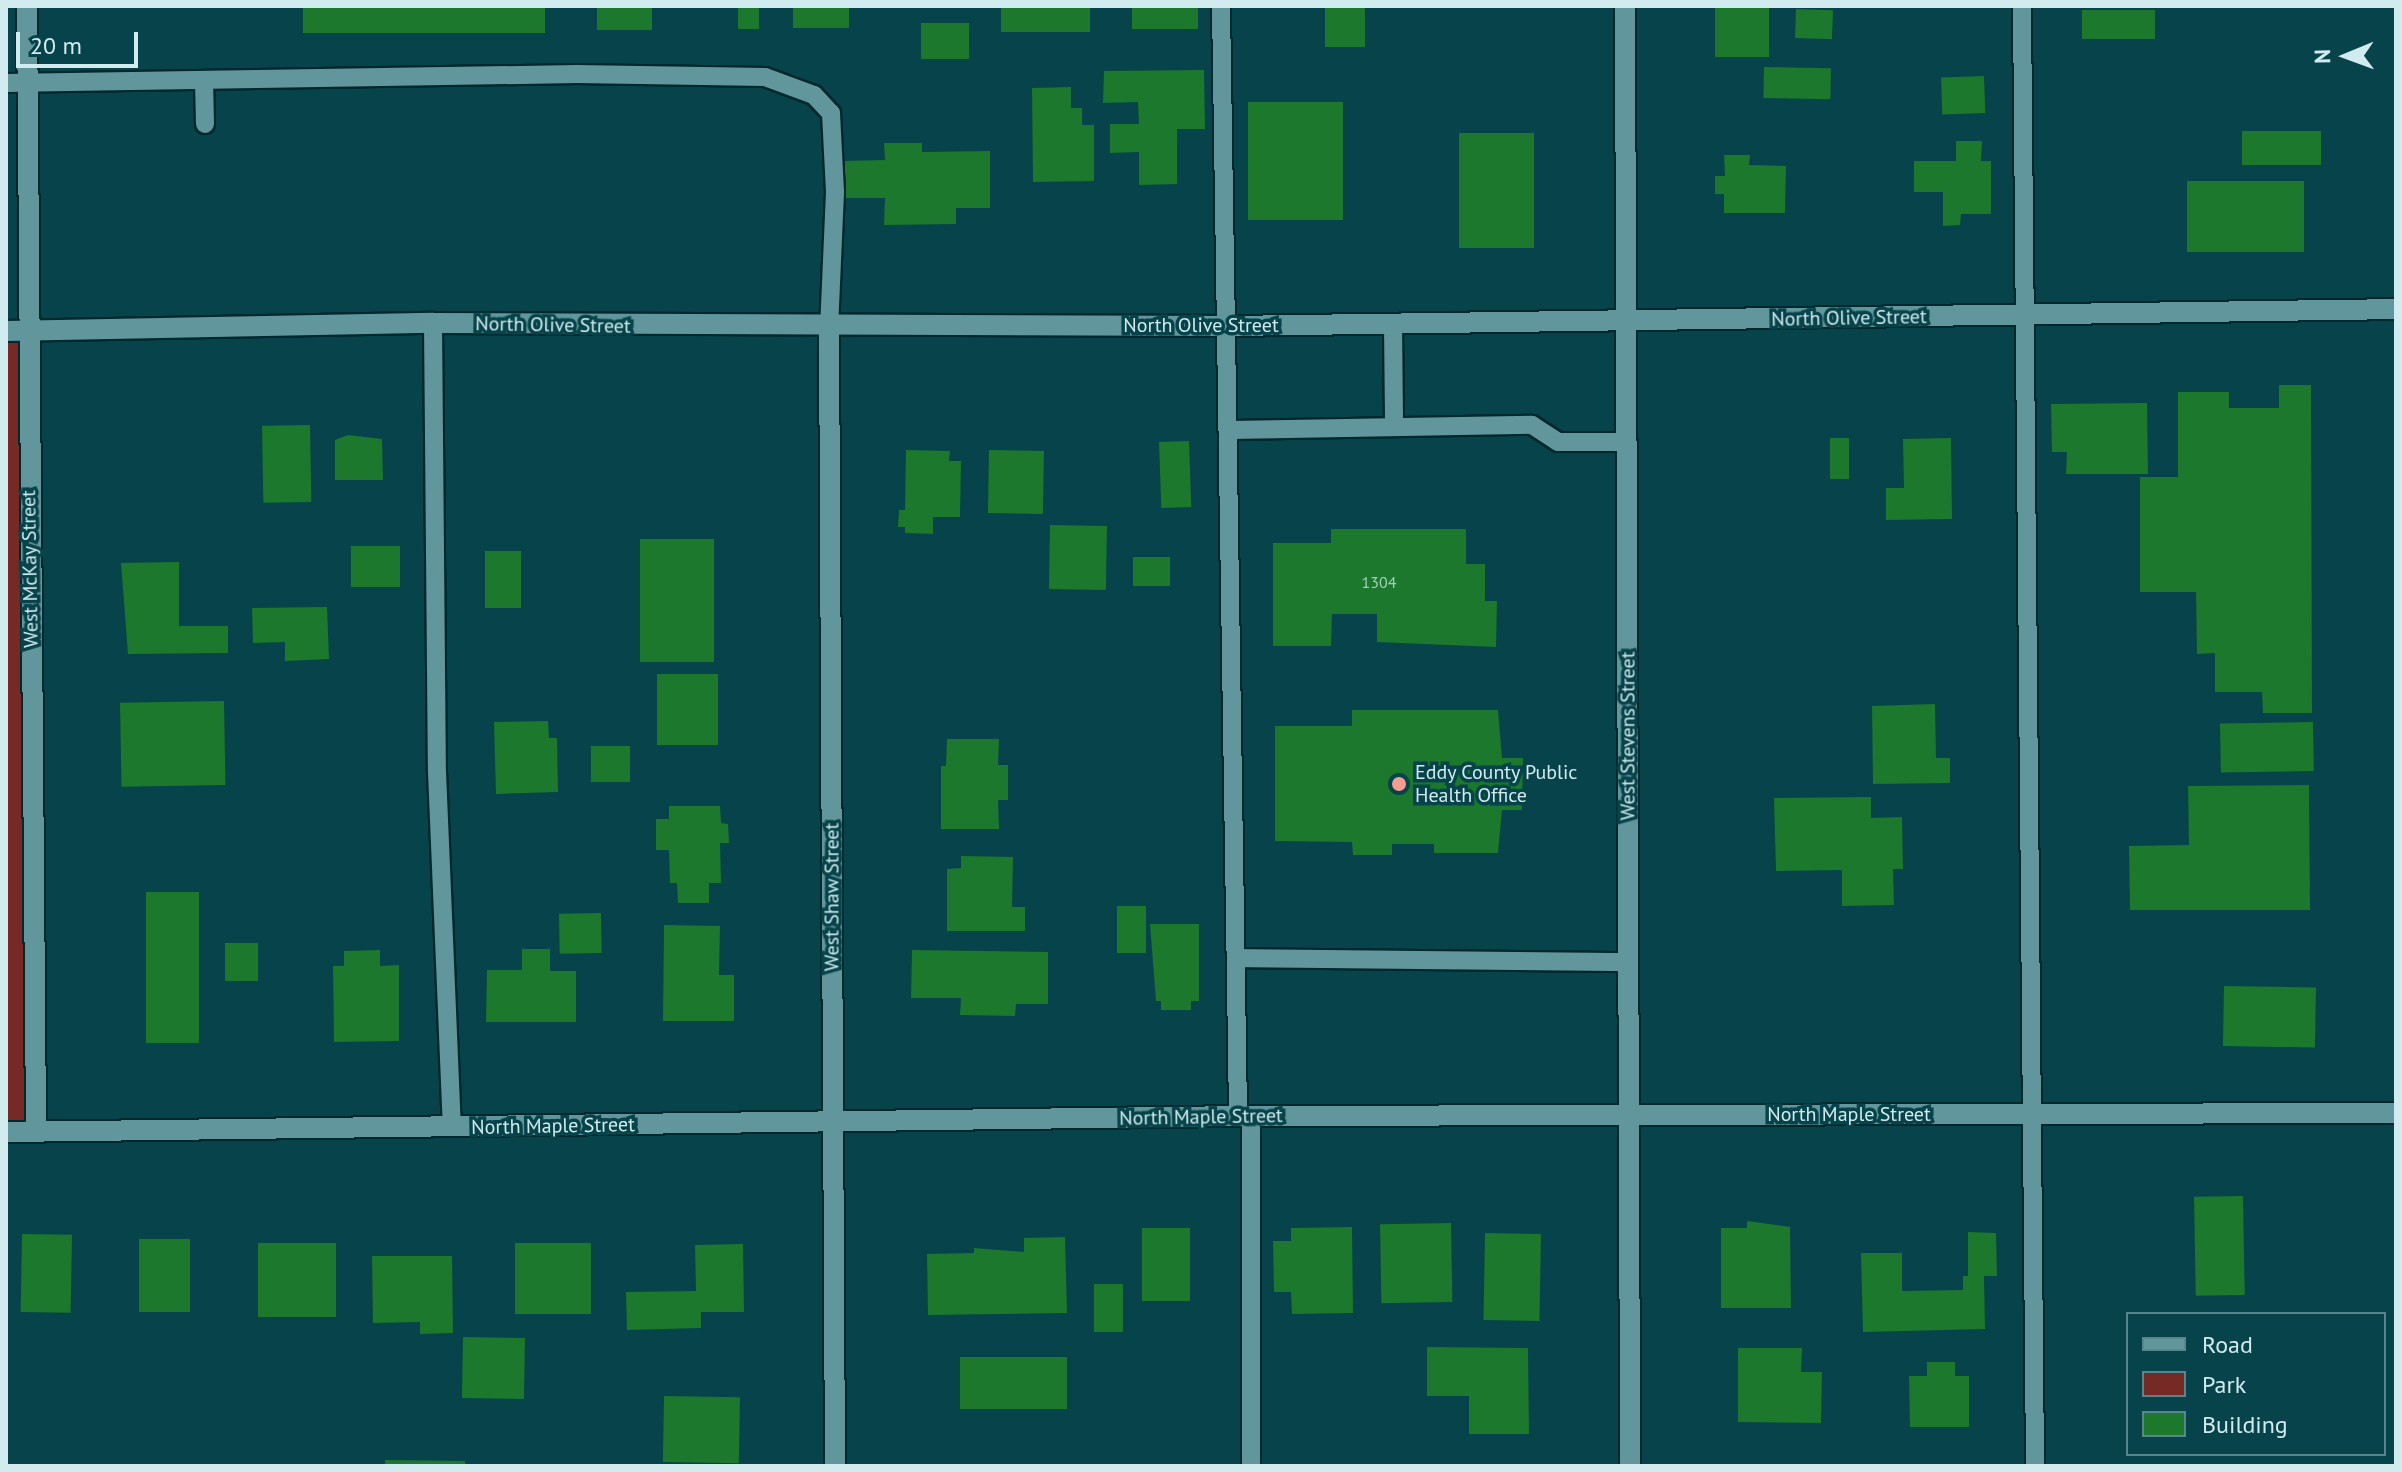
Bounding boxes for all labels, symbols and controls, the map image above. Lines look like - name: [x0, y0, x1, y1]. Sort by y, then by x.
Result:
- scale bar: [20, 16, 142, 66]
- north arrow: [2306, 16, 2386, 96]
- text: 20 m: [30, 30, 82, 61]
- text: N: [2308, 49, 2336, 64]
- street label: North Olive Street: [1771, 305, 1927, 331]
- street label: North Olive Street: [475, 312, 631, 338]
- street label: North Olive Street: [1123, 313, 1279, 337]
- street label: West McKay Street: [17, 490, 43, 648]
- house number: 1304: [1362, 572, 1396, 592]
- street label: West Stevens Street: [1616, 652, 1640, 820]
- place label: Eddy County Public Health Office: [1415, 760, 1579, 807]
- marker: Eddy County Public Health Office: [1390, 775, 1408, 793]
- street label: West Shaw Street: [820, 822, 844, 972]
- street label: North Maple Street: [1767, 1102, 1931, 1126]
- street label: North Maple Street: [1119, 1104, 1283, 1130]
- street label: North Maple Street: [471, 1113, 635, 1139]
- legend: [2126, 1312, 2386, 1456]
- text: Road: [2202, 1329, 2253, 1360]
- text: Park: [2202, 1369, 2246, 1400]
- text: Building: [2202, 1409, 2288, 1440]

